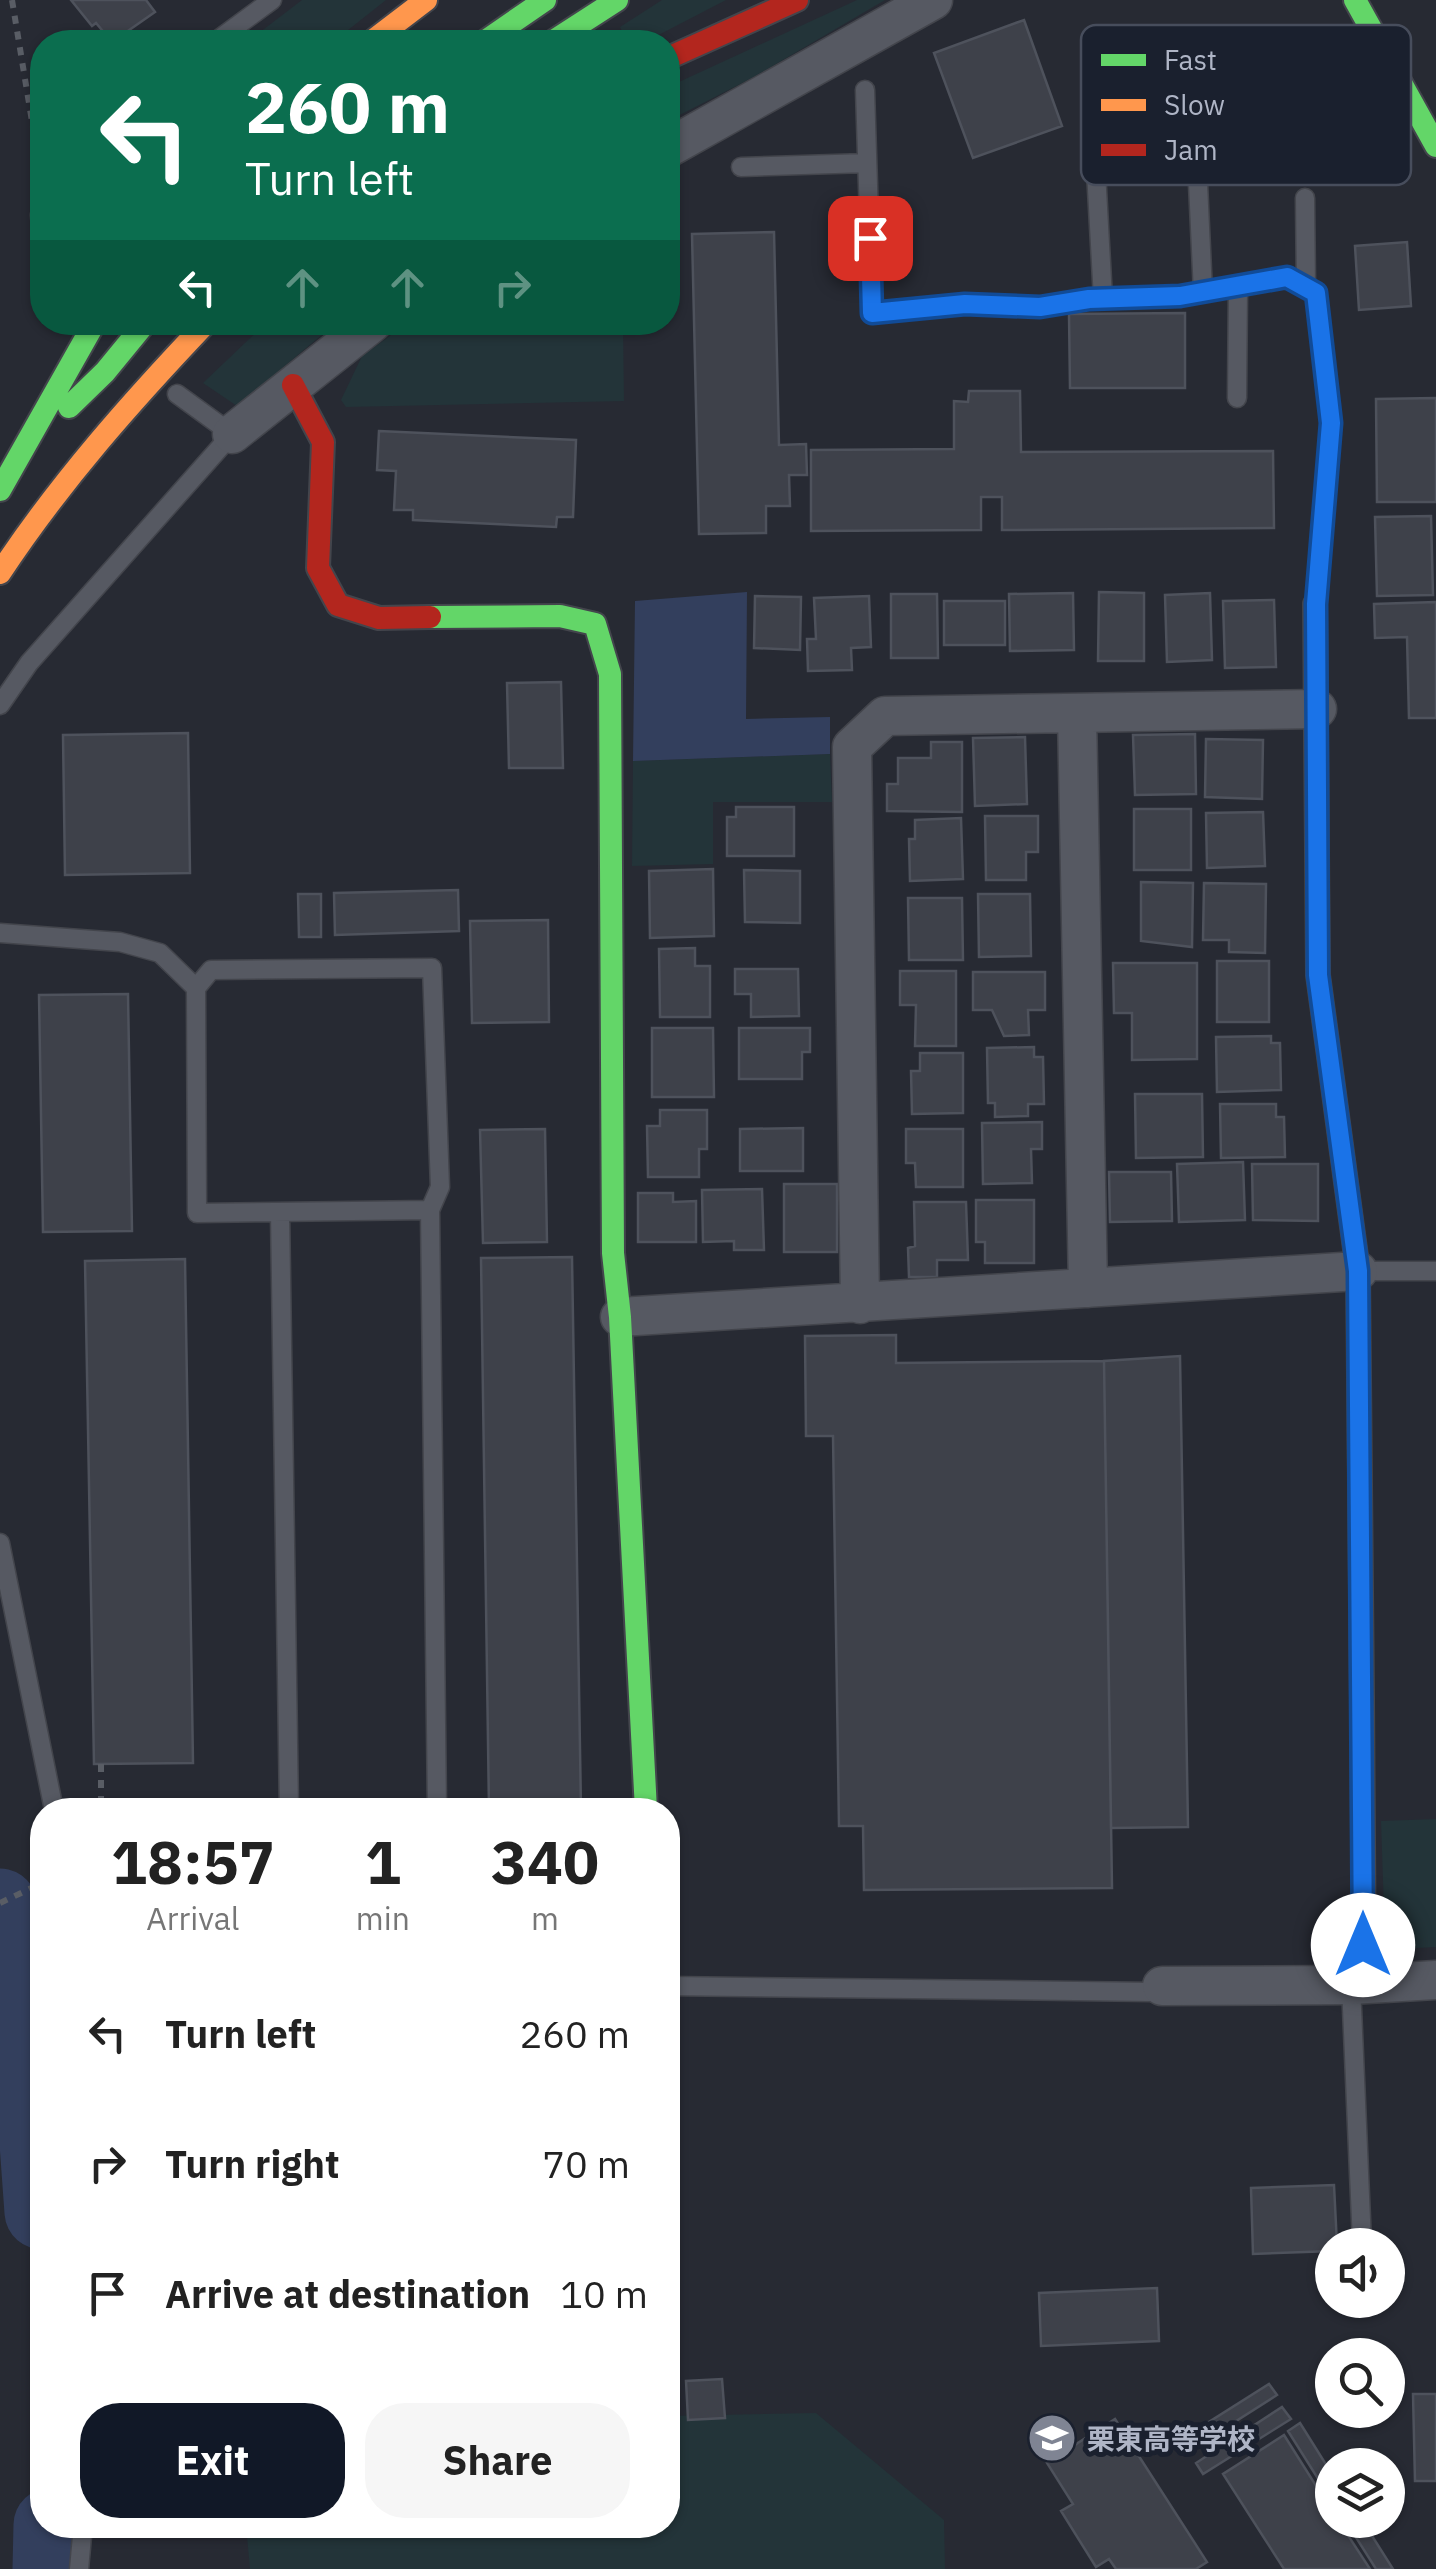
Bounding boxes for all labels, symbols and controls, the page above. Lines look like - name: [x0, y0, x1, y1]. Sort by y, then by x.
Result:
- legend: [1081, 25, 1411, 185]
- text: Fast: [1164, 41, 1217, 78]
- text: 260 m: [245, 61, 450, 152]
- icon: left: [80, 70, 210, 200]
- text: Slow: [1164, 86, 1225, 123]
- text: Jam: [1164, 131, 1218, 168]
- text: Turn left: [245, 149, 414, 207]
- pin: [828, 196, 913, 281]
- icon: arrive: [843, 211, 898, 266]
- icon: left: [170, 260, 225, 315]
- icon: ahead: [275, 260, 330, 315]
- icon: ahead: [380, 260, 435, 315]
- icon: right: [485, 260, 540, 315]
- text: 18:57: [111, 1822, 275, 1901]
- text: 1: [365, 1822, 401, 1901]
- text: 340: [491, 1822, 599, 1901]
- position arrow: [1311, 1893, 1415, 1997]
- text: Arrival: [146, 1897, 240, 1939]
- text: min: [356, 1897, 410, 1939]
- text: m: [531, 1897, 559, 1939]
- icon: left: [80, 2006, 135, 2061]
- text: Turn left: [165, 2009, 316, 2058]
- text: 260 m: [519, 2009, 630, 2058]
- icon: right: [80, 2136, 135, 2191]
- text: Turn right: [165, 2139, 340, 2188]
- text: 70 m: [542, 2139, 630, 2188]
- map controls: [1315, 2228, 1405, 2538]
- button: sound: [1315, 2228, 1405, 2318]
- icon: arrive: [80, 2266, 135, 2321]
- text: Arrive at destination: [165, 2269, 530, 2318]
- text: 10 m: [560, 2269, 648, 2318]
- button: search: [1315, 2338, 1405, 2428]
- button: Exit: [80, 2403, 345, 2518]
- button: Share: [365, 2403, 630, 2518]
- school or university icon: 栗東高等学校: [1026, 2412, 1078, 2464]
- place label: 栗東高等学校: [1087, 2420, 1255, 2457]
- button: layers: [1315, 2448, 1405, 2538]

